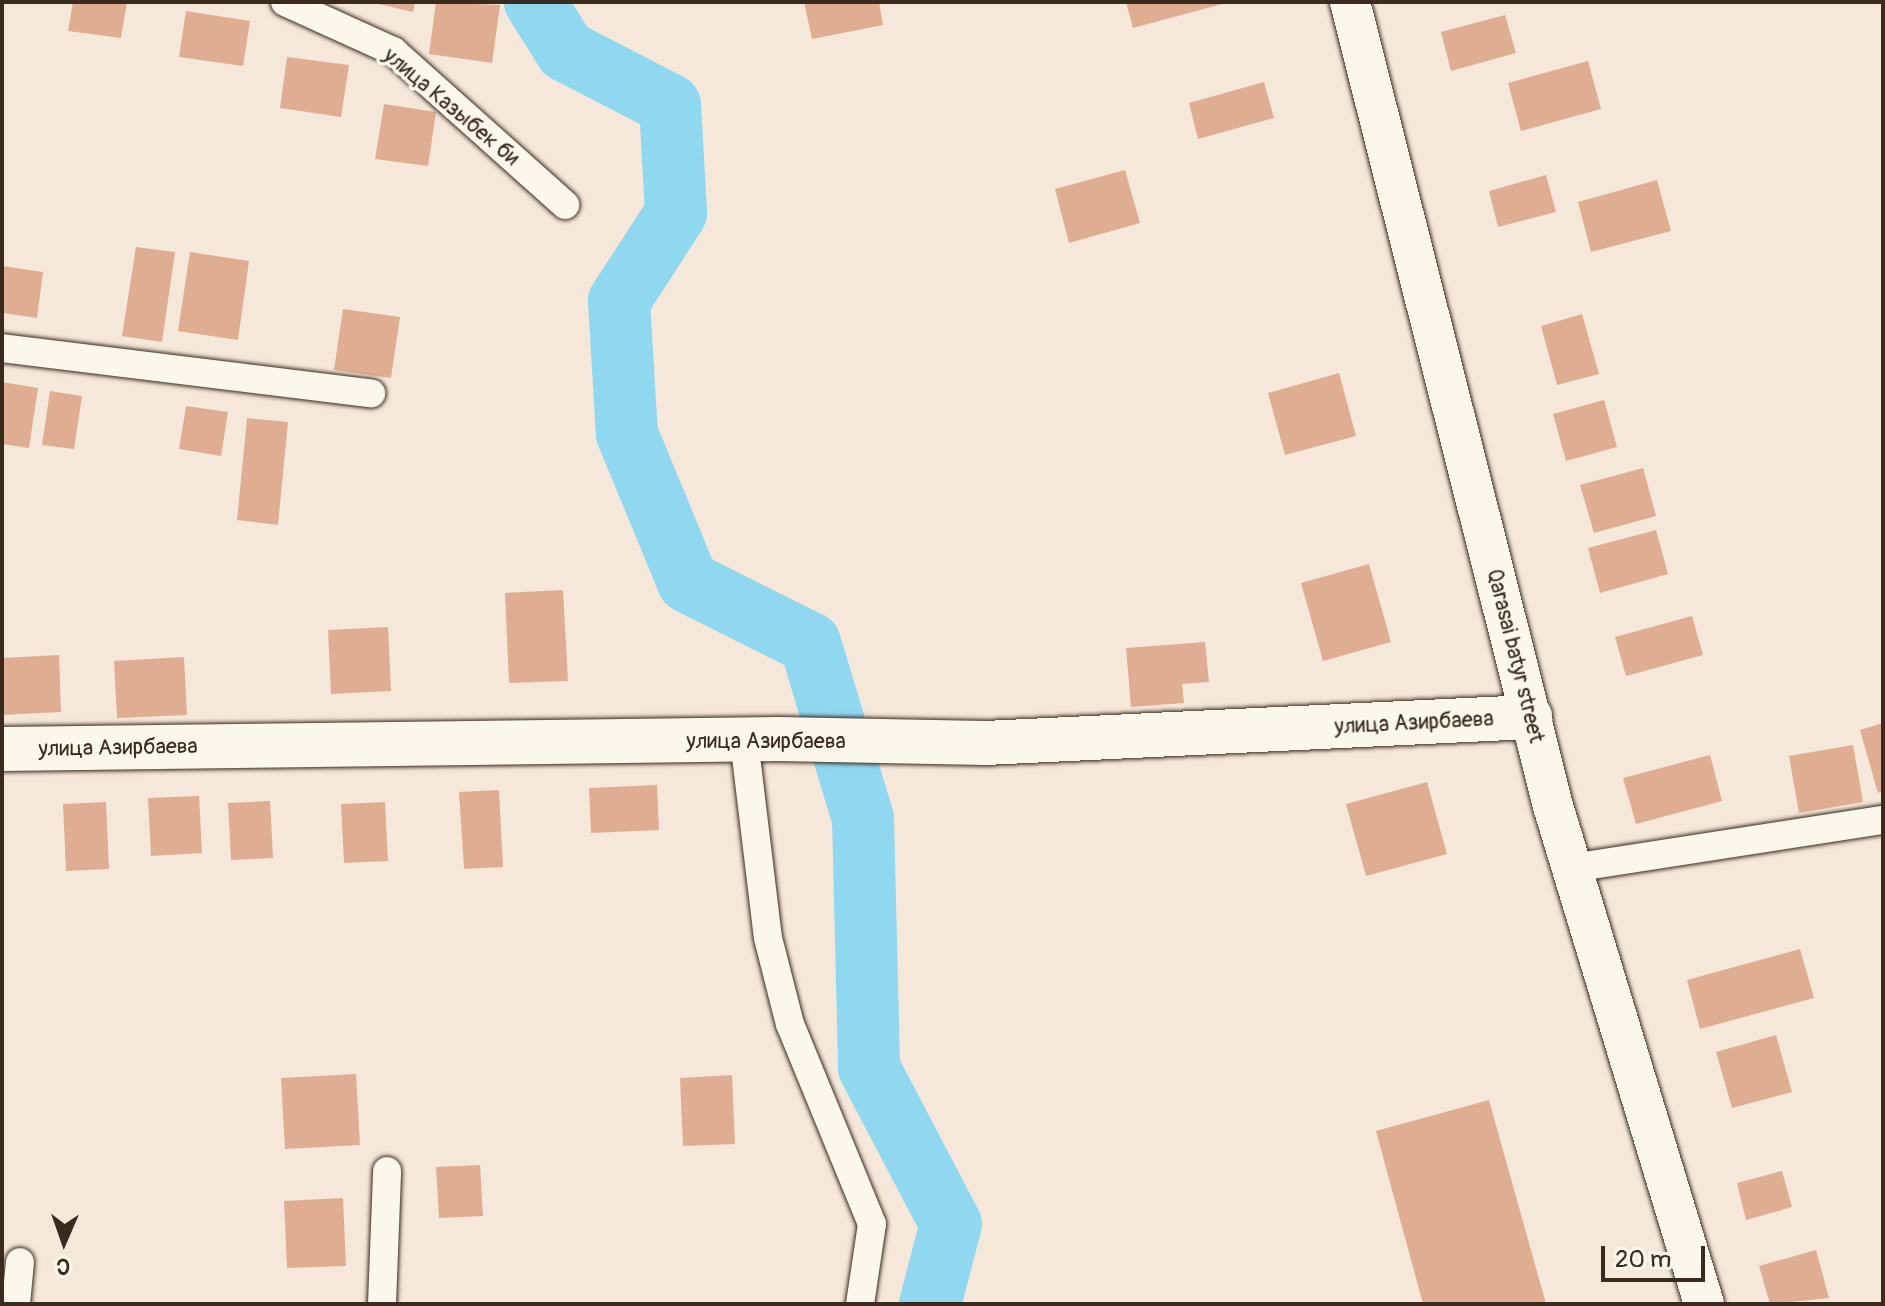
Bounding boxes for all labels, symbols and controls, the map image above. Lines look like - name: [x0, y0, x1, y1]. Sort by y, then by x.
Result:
- street label: улица Казыбек би: [378, 43, 524, 171]
- street label: Qarasai batyr street: [1481, 566, 1549, 746]
- street label: улица Азирбаева: [1334, 706, 1494, 740]
- street label: улица Азирбаева: [686, 729, 846, 755]
- street label: улица Азирбаева: [38, 733, 198, 763]
- north arrow: [24, 1202, 104, 1282]
- scale bar: [1605, 1230, 1709, 1280]
- text: 20 m: [1615, 1245, 1671, 1274]
- text: С: [56, 1252, 70, 1280]

